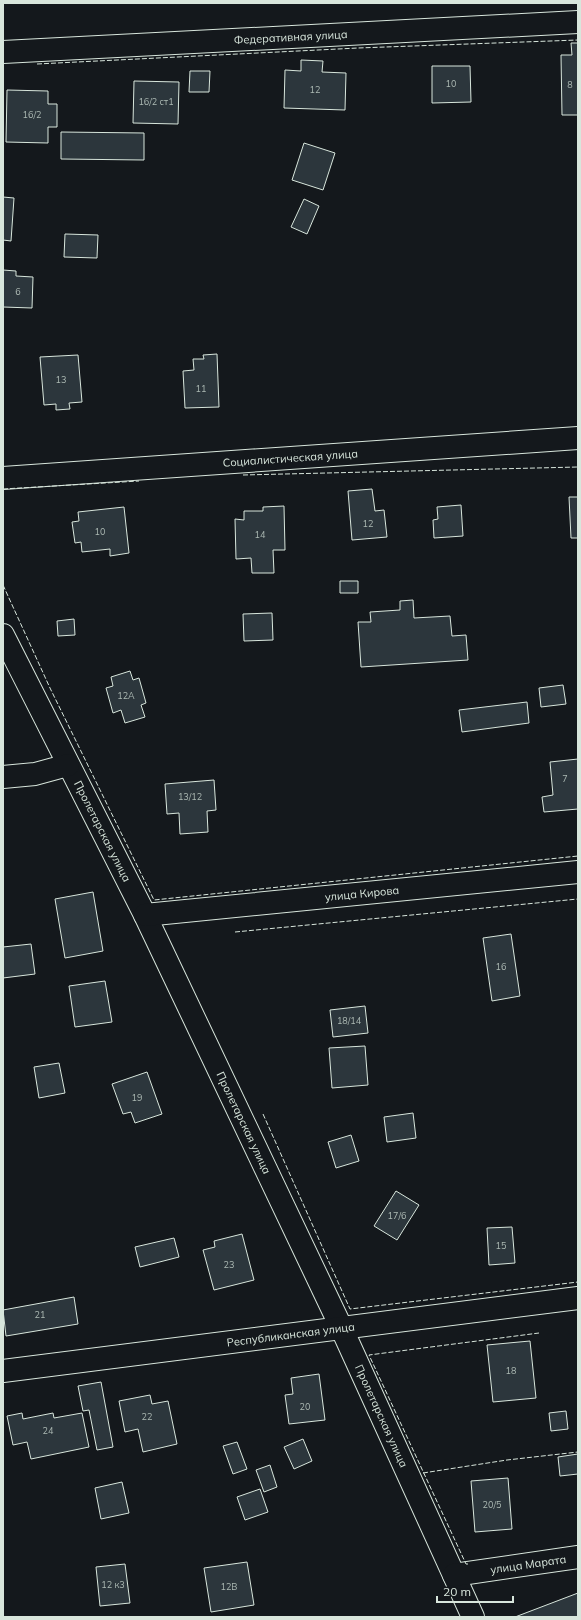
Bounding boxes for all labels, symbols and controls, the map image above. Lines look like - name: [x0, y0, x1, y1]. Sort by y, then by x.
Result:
- street label: Федеративная улица: [233, 27, 348, 47]
- house number: 10: [446, 78, 456, 89]
- house number: 8: [567, 79, 573, 90]
- house number: 12: [310, 84, 320, 95]
- house number: 16/2 ст1: [138, 96, 174, 107]
- house number: 16/2: [23, 109, 41, 120]
- house number: 6: [15, 286, 21, 297]
- house number: 13: [56, 374, 66, 385]
- house number: 11: [196, 383, 206, 394]
- street label: Социалистическая улица: [222, 446, 358, 470]
- house number: 12: [363, 518, 373, 529]
- house number: 10: [95, 526, 105, 537]
- house number: 14: [255, 529, 266, 540]
- house number: 12А: [117, 690, 135, 701]
- house number: 7: [562, 773, 568, 784]
- street label: Пролетарская улица: [71, 778, 134, 884]
- house number: 13/12: [178, 791, 202, 802]
- street label: улица Кирова: [324, 883, 400, 904]
- house number: 16: [496, 961, 506, 972]
- house number: 18/14: [337, 1015, 362, 1026]
- street label: Пролетарская улица: [214, 1069, 274, 1176]
- house number: 19: [132, 1092, 142, 1103]
- house number: 17/6: [388, 1210, 406, 1221]
- house number: 15: [496, 1240, 507, 1251]
- house number: 23: [224, 1259, 234, 1270]
- house number: 21: [35, 1309, 45, 1320]
- street label: Республиканская улица: [226, 1319, 356, 1350]
- street label: Пролетарская улица: [352, 1362, 411, 1470]
- house number: 18: [506, 1365, 516, 1376]
- house number: 20: [300, 1401, 310, 1412]
- house number: 22: [142, 1411, 152, 1422]
- house number: 24: [43, 1425, 54, 1436]
- house number: 20/5: [483, 1499, 502, 1510]
- street label: улица Марата: [489, 1552, 567, 1577]
- scale bar: [437, 1578, 513, 1604]
- house number: 12 к3: [101, 1579, 125, 1590]
- house number: 12В: [221, 1581, 237, 1592]
- text: 20 m: [443, 1584, 471, 1599]

